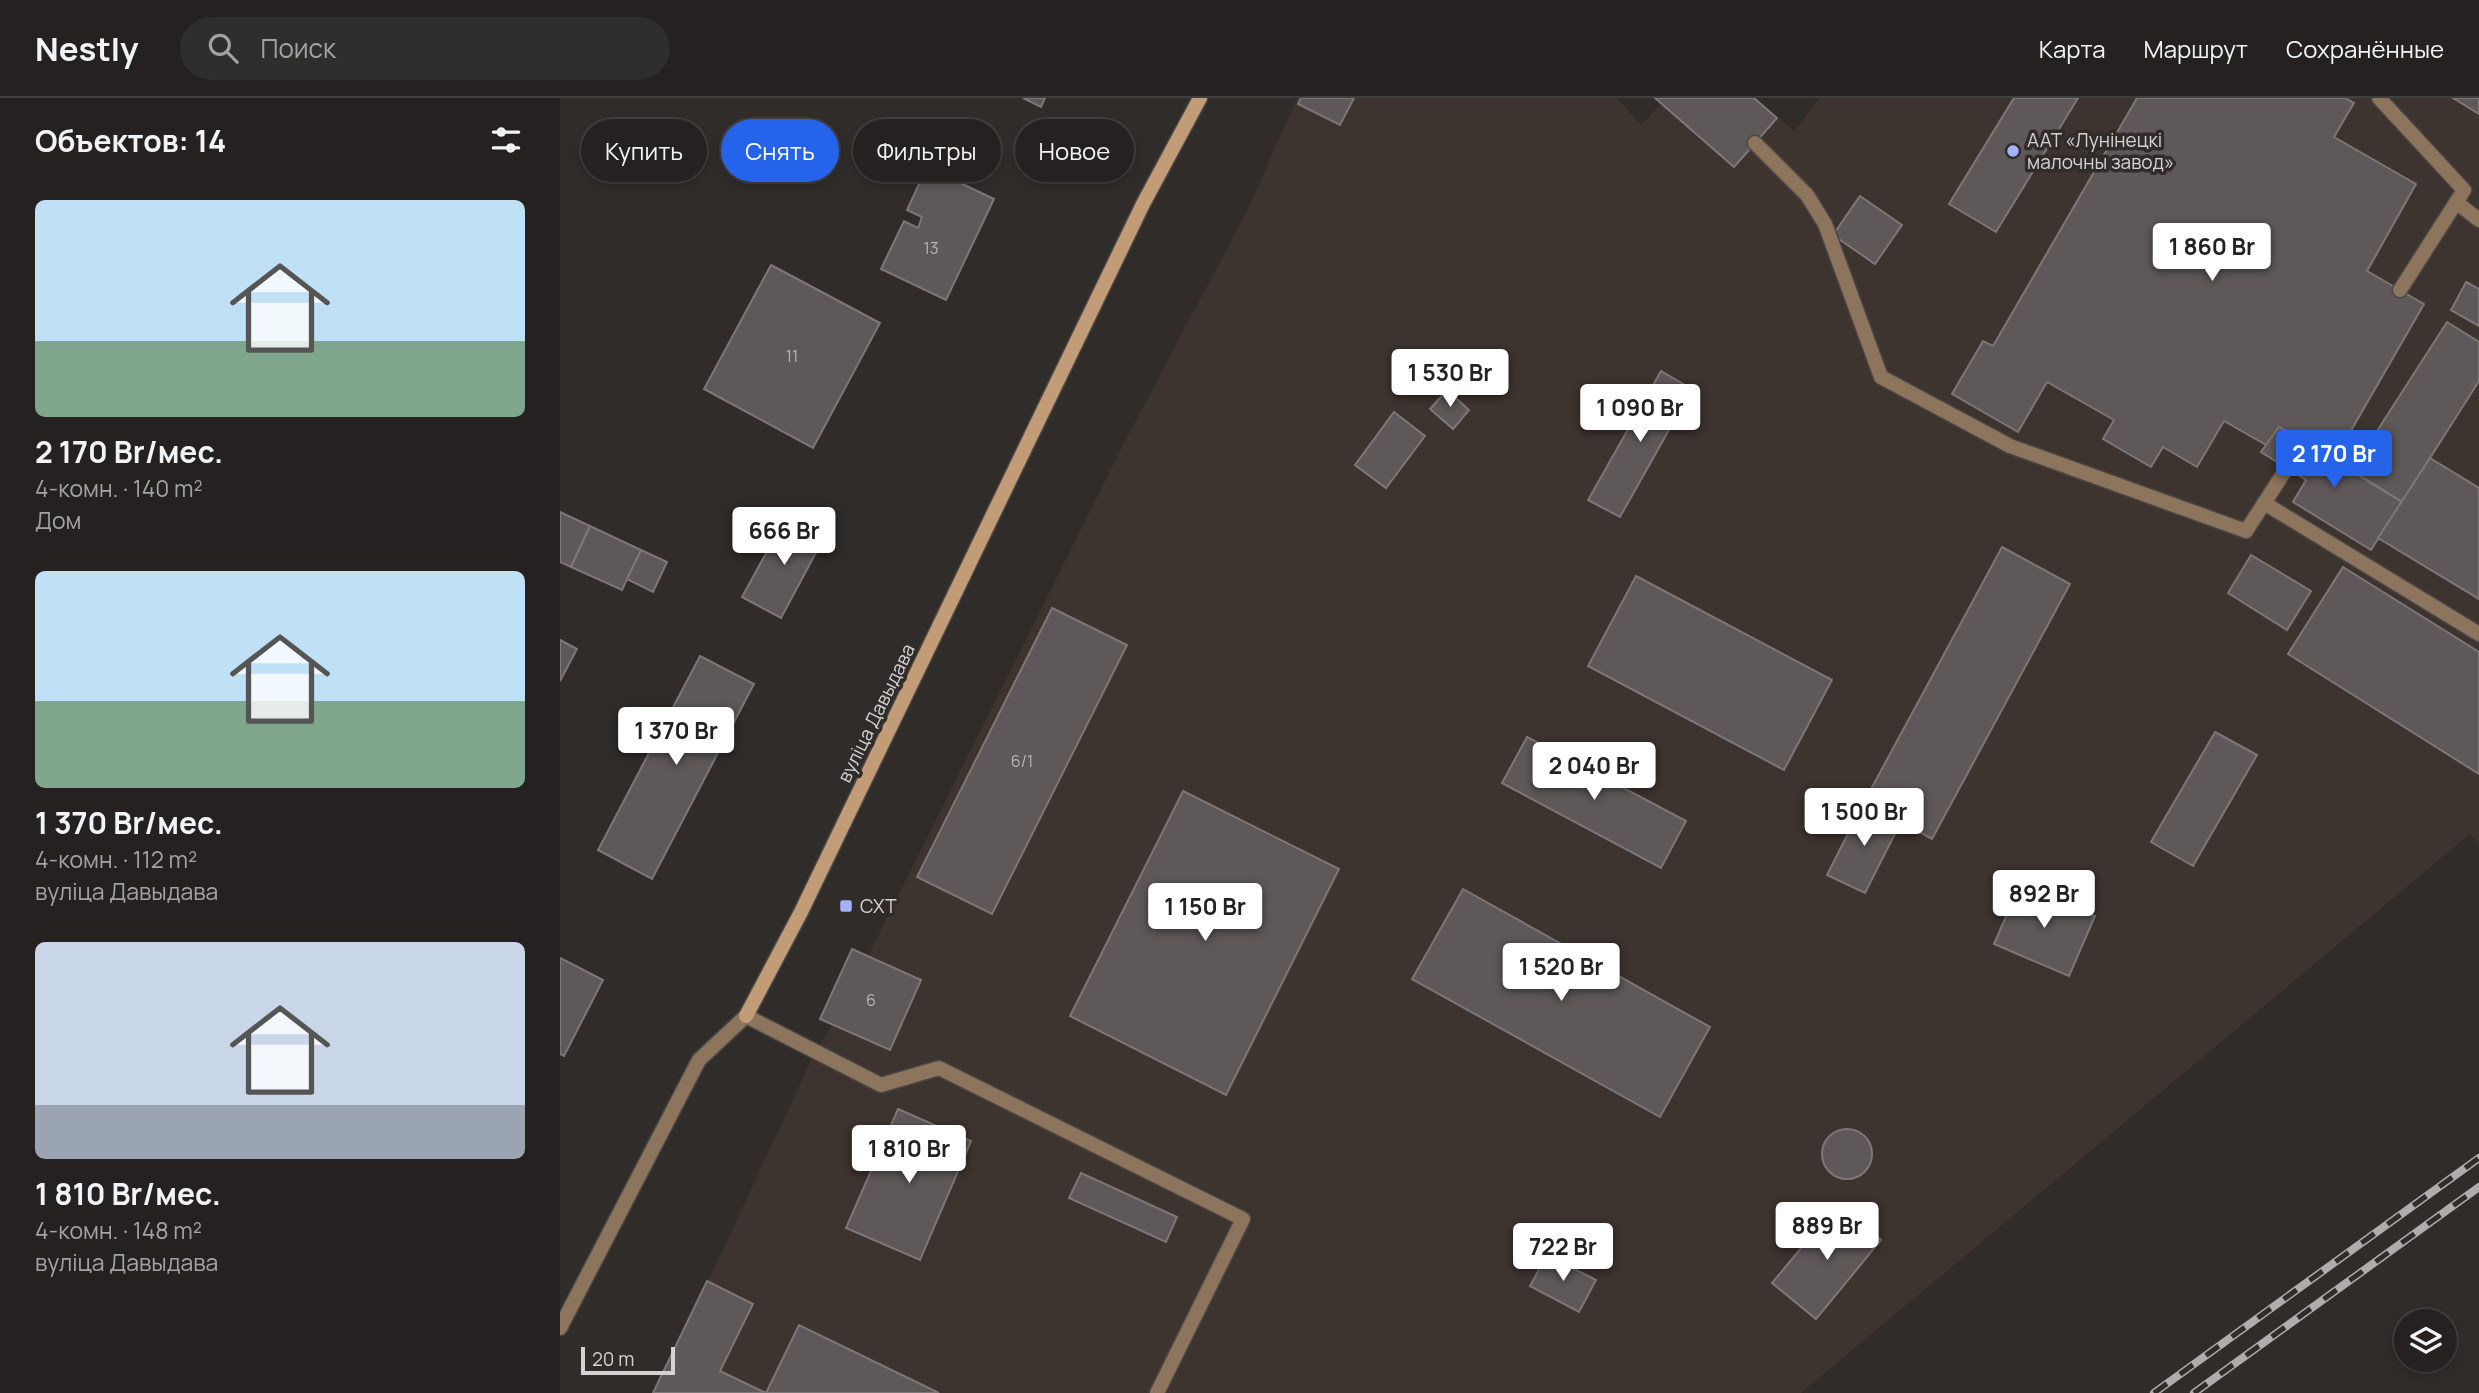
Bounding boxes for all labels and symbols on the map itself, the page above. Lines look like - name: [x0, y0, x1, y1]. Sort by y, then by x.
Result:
- place label: ААТ «Лунінецкі малочны завод»: [2027, 127, 2174, 175]
- marker: ААТ «Лунінецкі малочны завод»: [2005, 143, 2021, 159]
- pin: 1 860 Br: [2140, 223, 2284, 283]
- house number: 13: [923, 237, 939, 259]
- house number: 11: [786, 345, 798, 367]
- pin: 1 530 Br: [1378, 350, 1522, 409]
- pin: 1 090 Br: [1568, 384, 1712, 444]
- pin: 2 170 Br: [2262, 430, 2406, 490]
- pin: 666 Br: [727, 508, 841, 567]
- street label: вуліца Давыдава: [831, 639, 921, 787]
- pin: 1 370 Br: [604, 708, 748, 767]
- pin: 2 040 Br: [1522, 742, 1666, 802]
- house number: 6/1: [1011, 750, 1033, 772]
- pin: 1 500 Br: [1792, 788, 1936, 848]
- pin: 892 Br: [1987, 870, 2101, 930]
- pin: 1 150 Br: [1133, 884, 1277, 943]
- place label: СХТ: [860, 893, 897, 919]
- marker: СХТ: [838, 898, 854, 914]
- pin: 1 520 Br: [1489, 944, 1633, 1003]
- house number: 6: [866, 989, 876, 1011]
- pin: 1 810 Br: [837, 1126, 981, 1185]
- pin: 889 Br: [1770, 1202, 1884, 1262]
- pin: 722 Br: [1506, 1224, 1620, 1283]
- scale bar: [581, 1344, 676, 1376]

